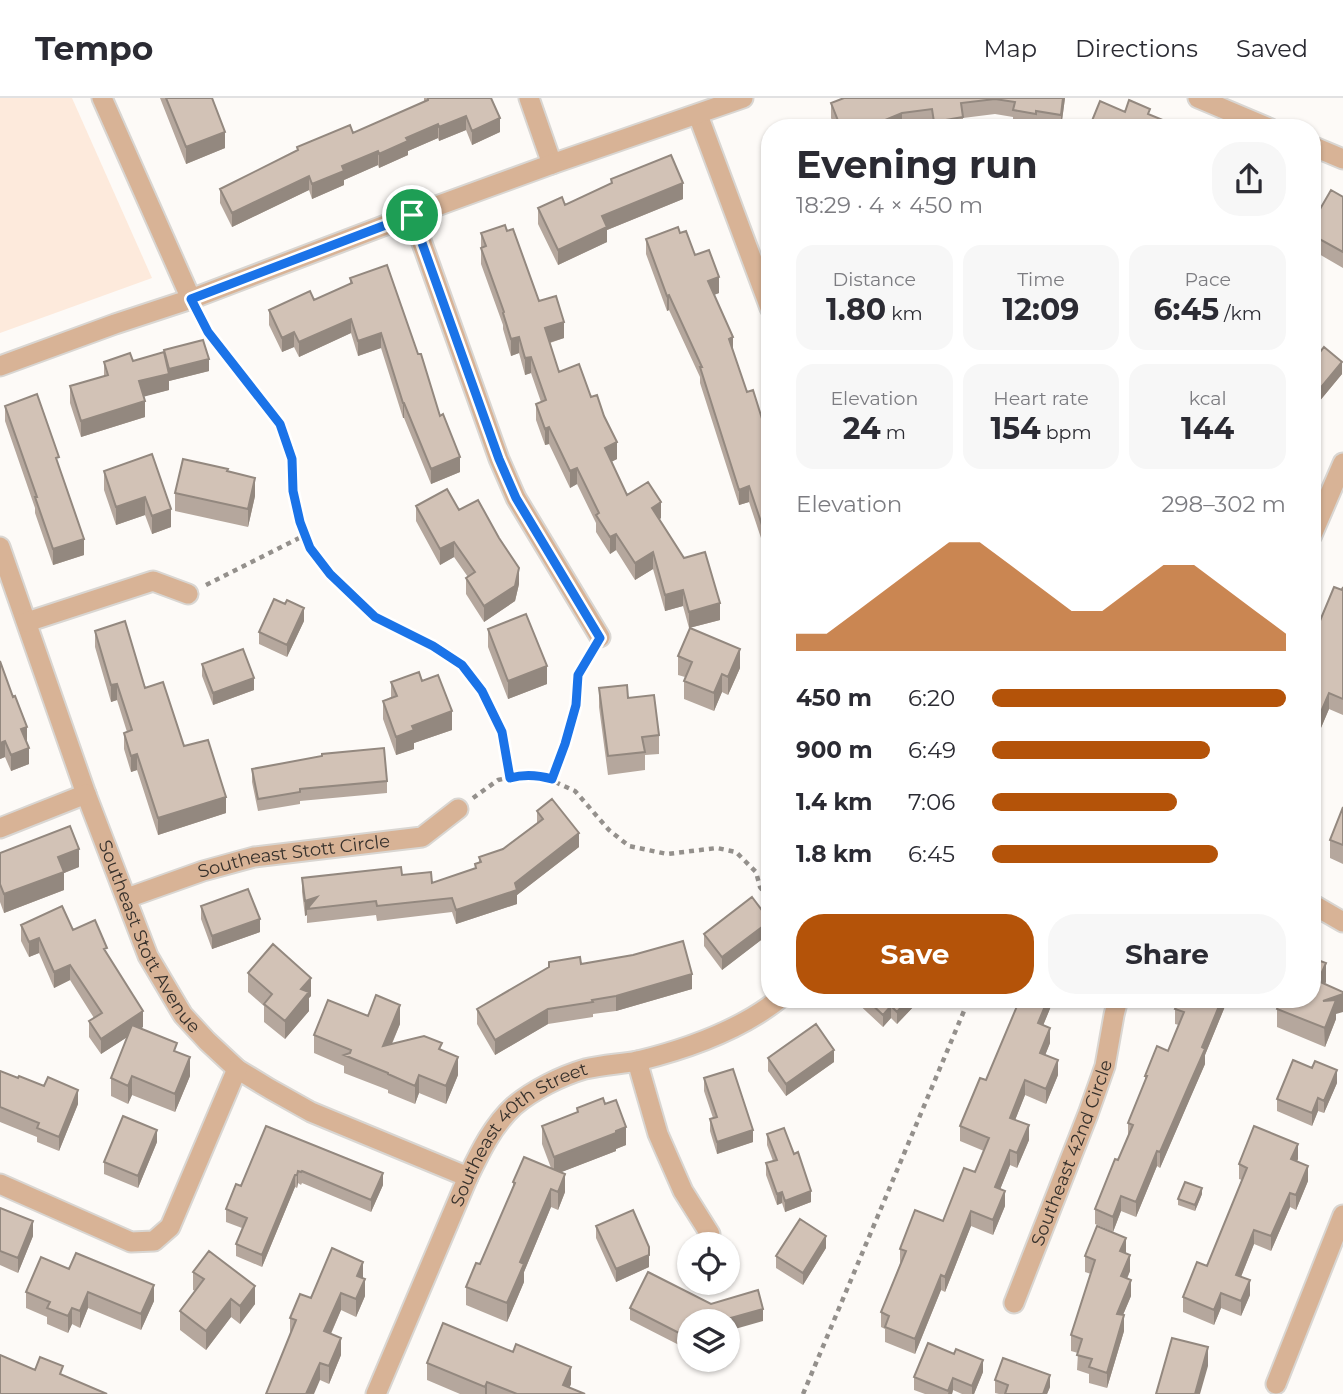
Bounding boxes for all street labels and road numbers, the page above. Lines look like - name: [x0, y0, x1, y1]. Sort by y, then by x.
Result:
- street label: Southeast Stott Circle: [195, 830, 391, 883]
- street label: Southeast Stott Avenue: [94, 837, 205, 1038]
- street label: Southeast 40th Street: [446, 1058, 590, 1210]
- street label: Southeast 42nd Circle: [1026, 1058, 1117, 1249]

